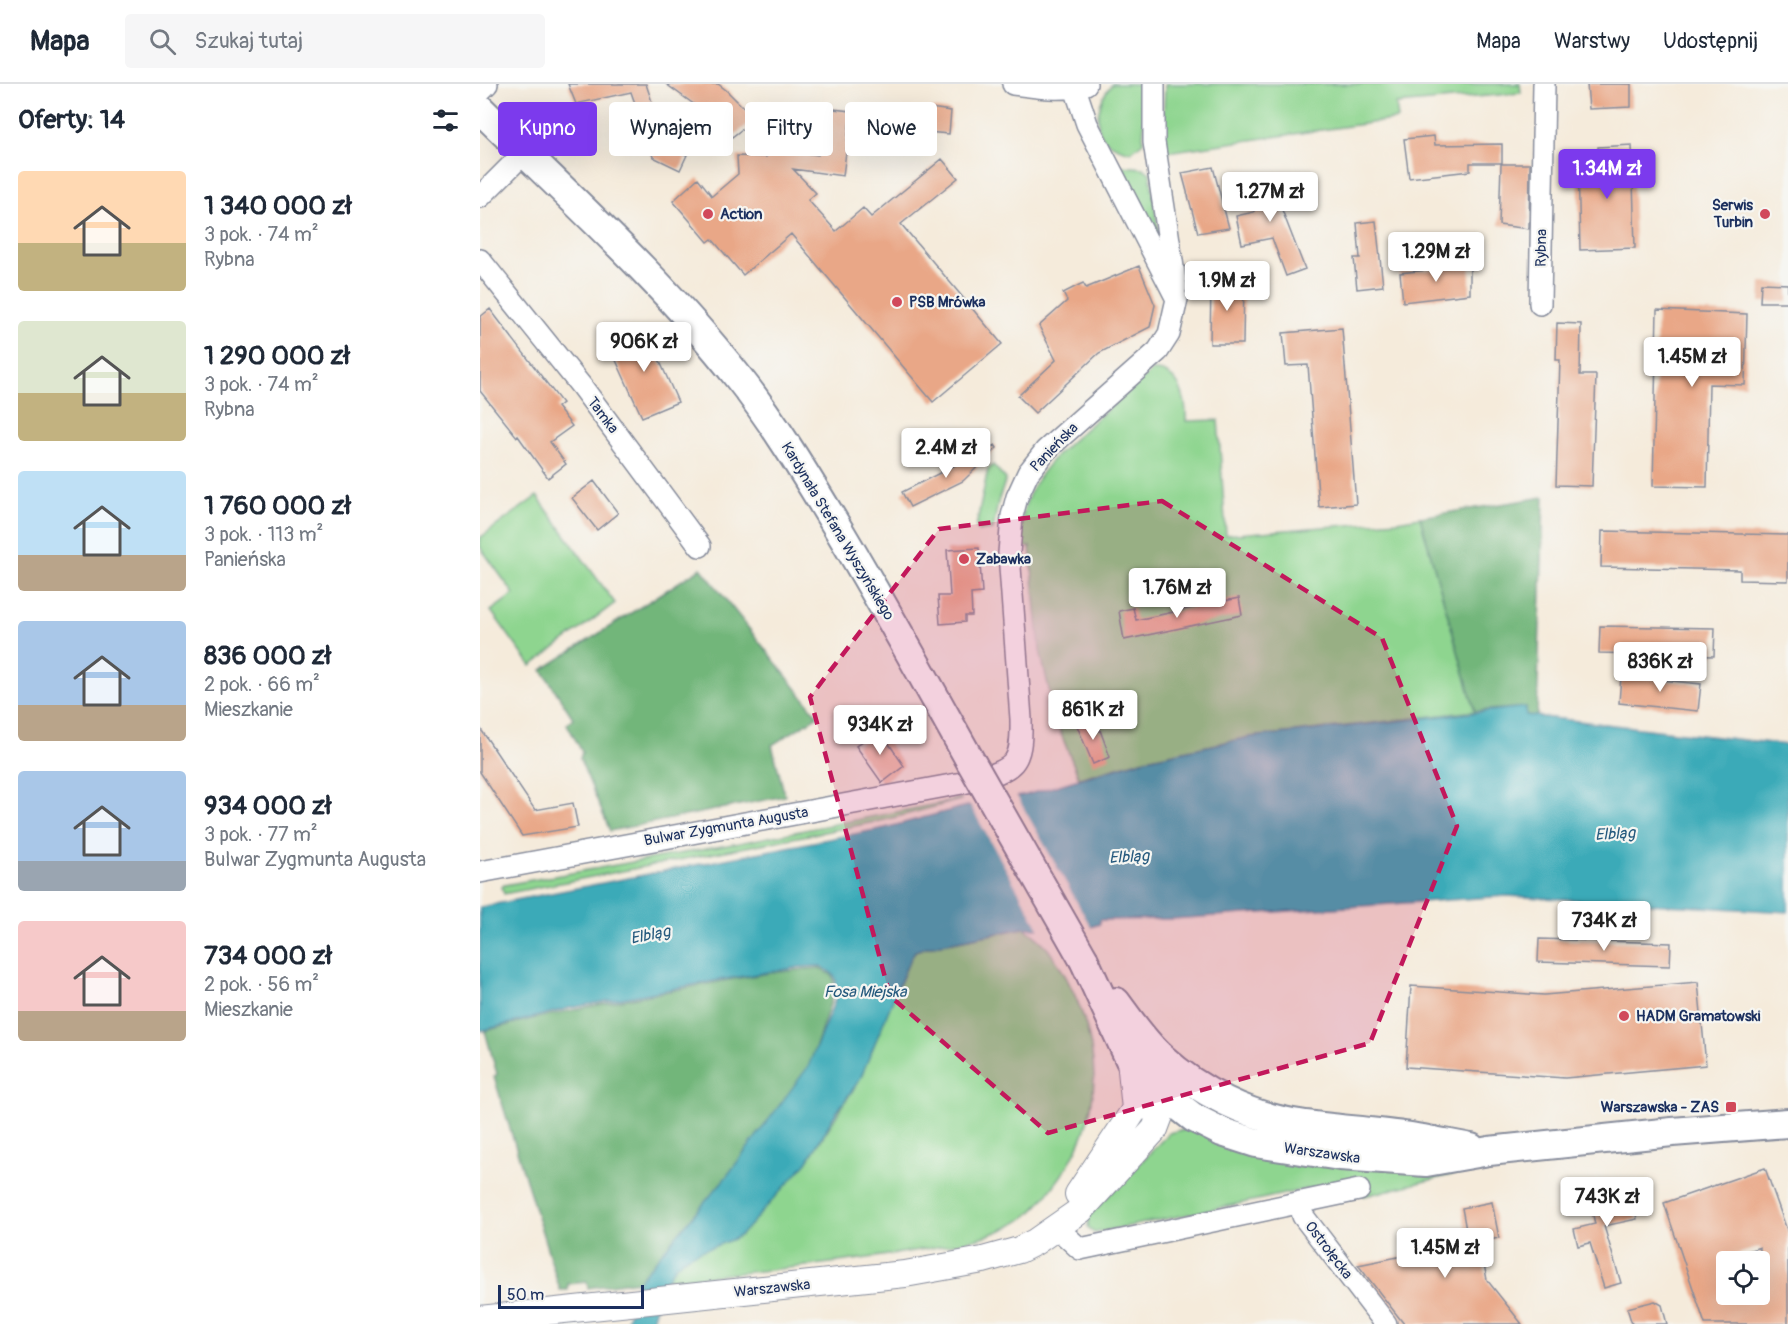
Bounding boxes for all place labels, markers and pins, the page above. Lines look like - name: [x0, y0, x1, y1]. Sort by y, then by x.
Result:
- pin: 1.34M zł: [1545, 149, 1669, 200]
- pin: 1.27M zł: [1208, 172, 1332, 223]
- place label: Serwis Turbin: [1712, 196, 1754, 232]
- place label: Action: [720, 205, 763, 224]
- marker: Action: [701, 207, 715, 221]
- marker: Serwis Turbin: [1758, 207, 1772, 221]
- pin: 1.29M zł: [1374, 232, 1498, 283]
- pin: 1.9M zł: [1172, 261, 1282, 312]
- place label: PSB Mrówka: [909, 293, 986, 312]
- marker: PSB Mrówka: [890, 295, 904, 309]
- pin: 906K zł: [589, 322, 699, 373]
- pin: 1.45M zł: [1630, 337, 1754, 388]
- pin: 2.4M zł: [891, 428, 1001, 479]
- place label: Zabawka: [976, 550, 1031, 569]
- marker: Zabawka: [957, 552, 971, 566]
- pin: 1.76M zł: [1115, 568, 1239, 619]
- pin: 836K zł: [1605, 642, 1715, 693]
- pin: 861K zł: [1038, 690, 1148, 741]
- pin: 934K zł: [825, 705, 935, 756]
- pin: 734K zł: [1549, 901, 1659, 952]
- place label: HADM Gramatowski: [1636, 1007, 1761, 1026]
- marker: HADM Gramatowski: [1617, 1009, 1631, 1023]
- place label: Warszawska - ZAS: [1601, 1098, 1719, 1117]
- marker: Warszawska - ZAS: [1724, 1100, 1738, 1114]
- pin: 743K zł: [1552, 1177, 1662, 1228]
- pin: 1.45M zł: [1383, 1228, 1507, 1279]

